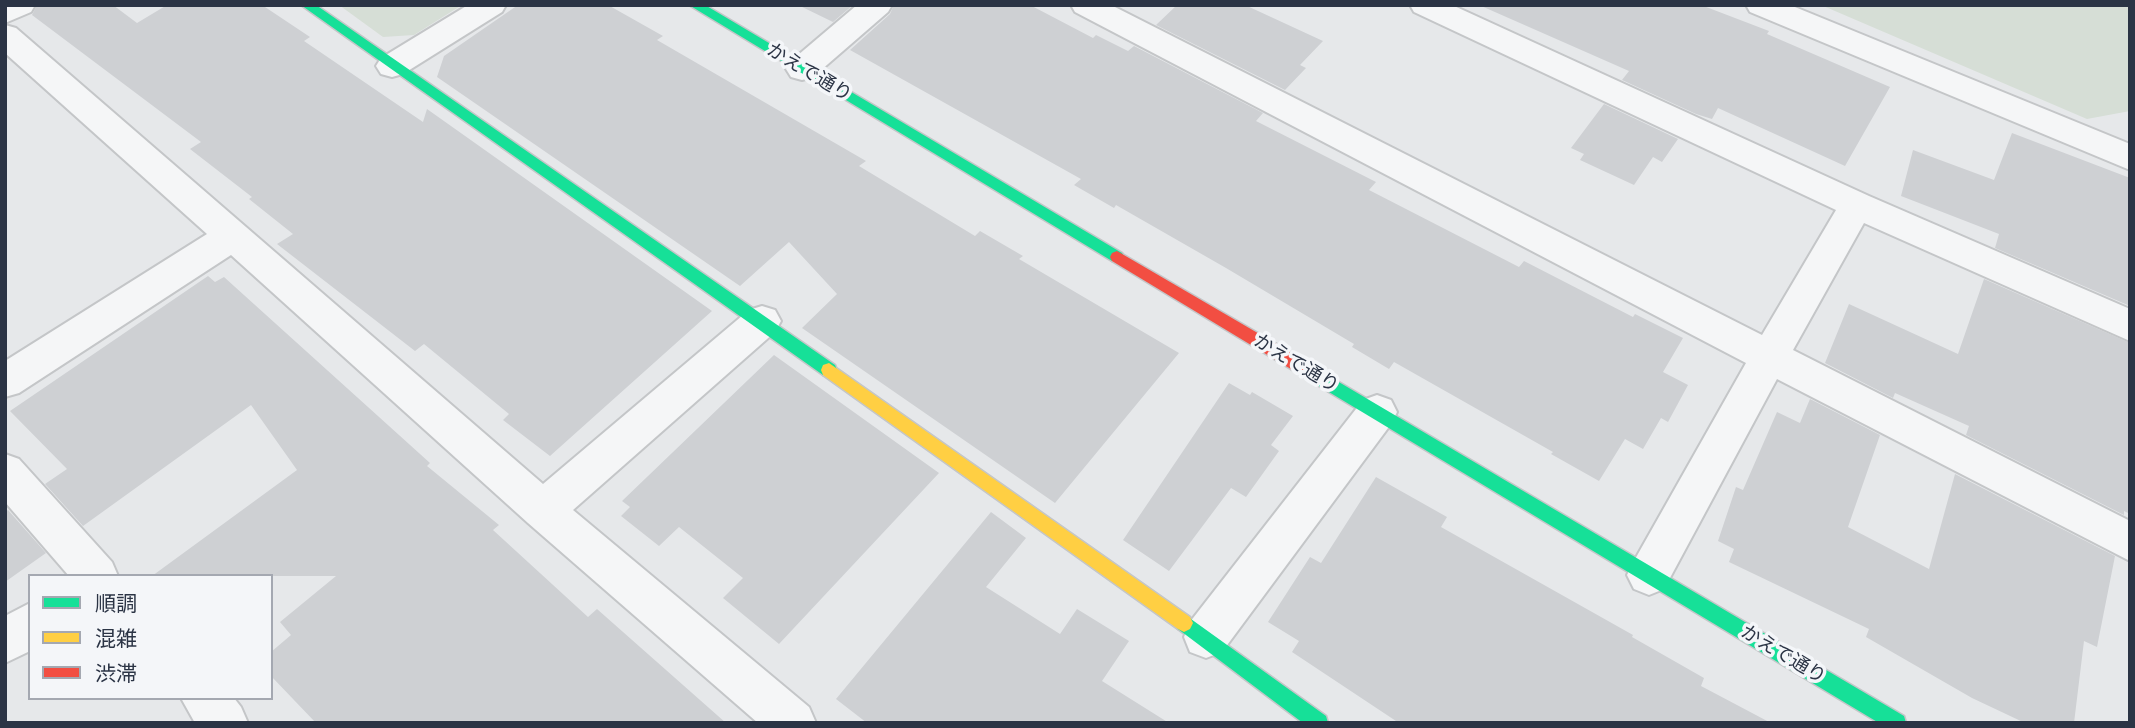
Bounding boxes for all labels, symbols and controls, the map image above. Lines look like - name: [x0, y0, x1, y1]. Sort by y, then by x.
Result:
- street label: かえで通り: [762, 39, 856, 107]
- street label: かえで通り: [1249, 330, 1343, 398]
- legend: [28, 574, 273, 700]
- text: 順調: [95, 589, 137, 618]
- street label: かえで通り: [1736, 621, 1830, 689]
- text: 混雑: [95, 624, 137, 653]
- text: 渋滞: [95, 659, 137, 688]

